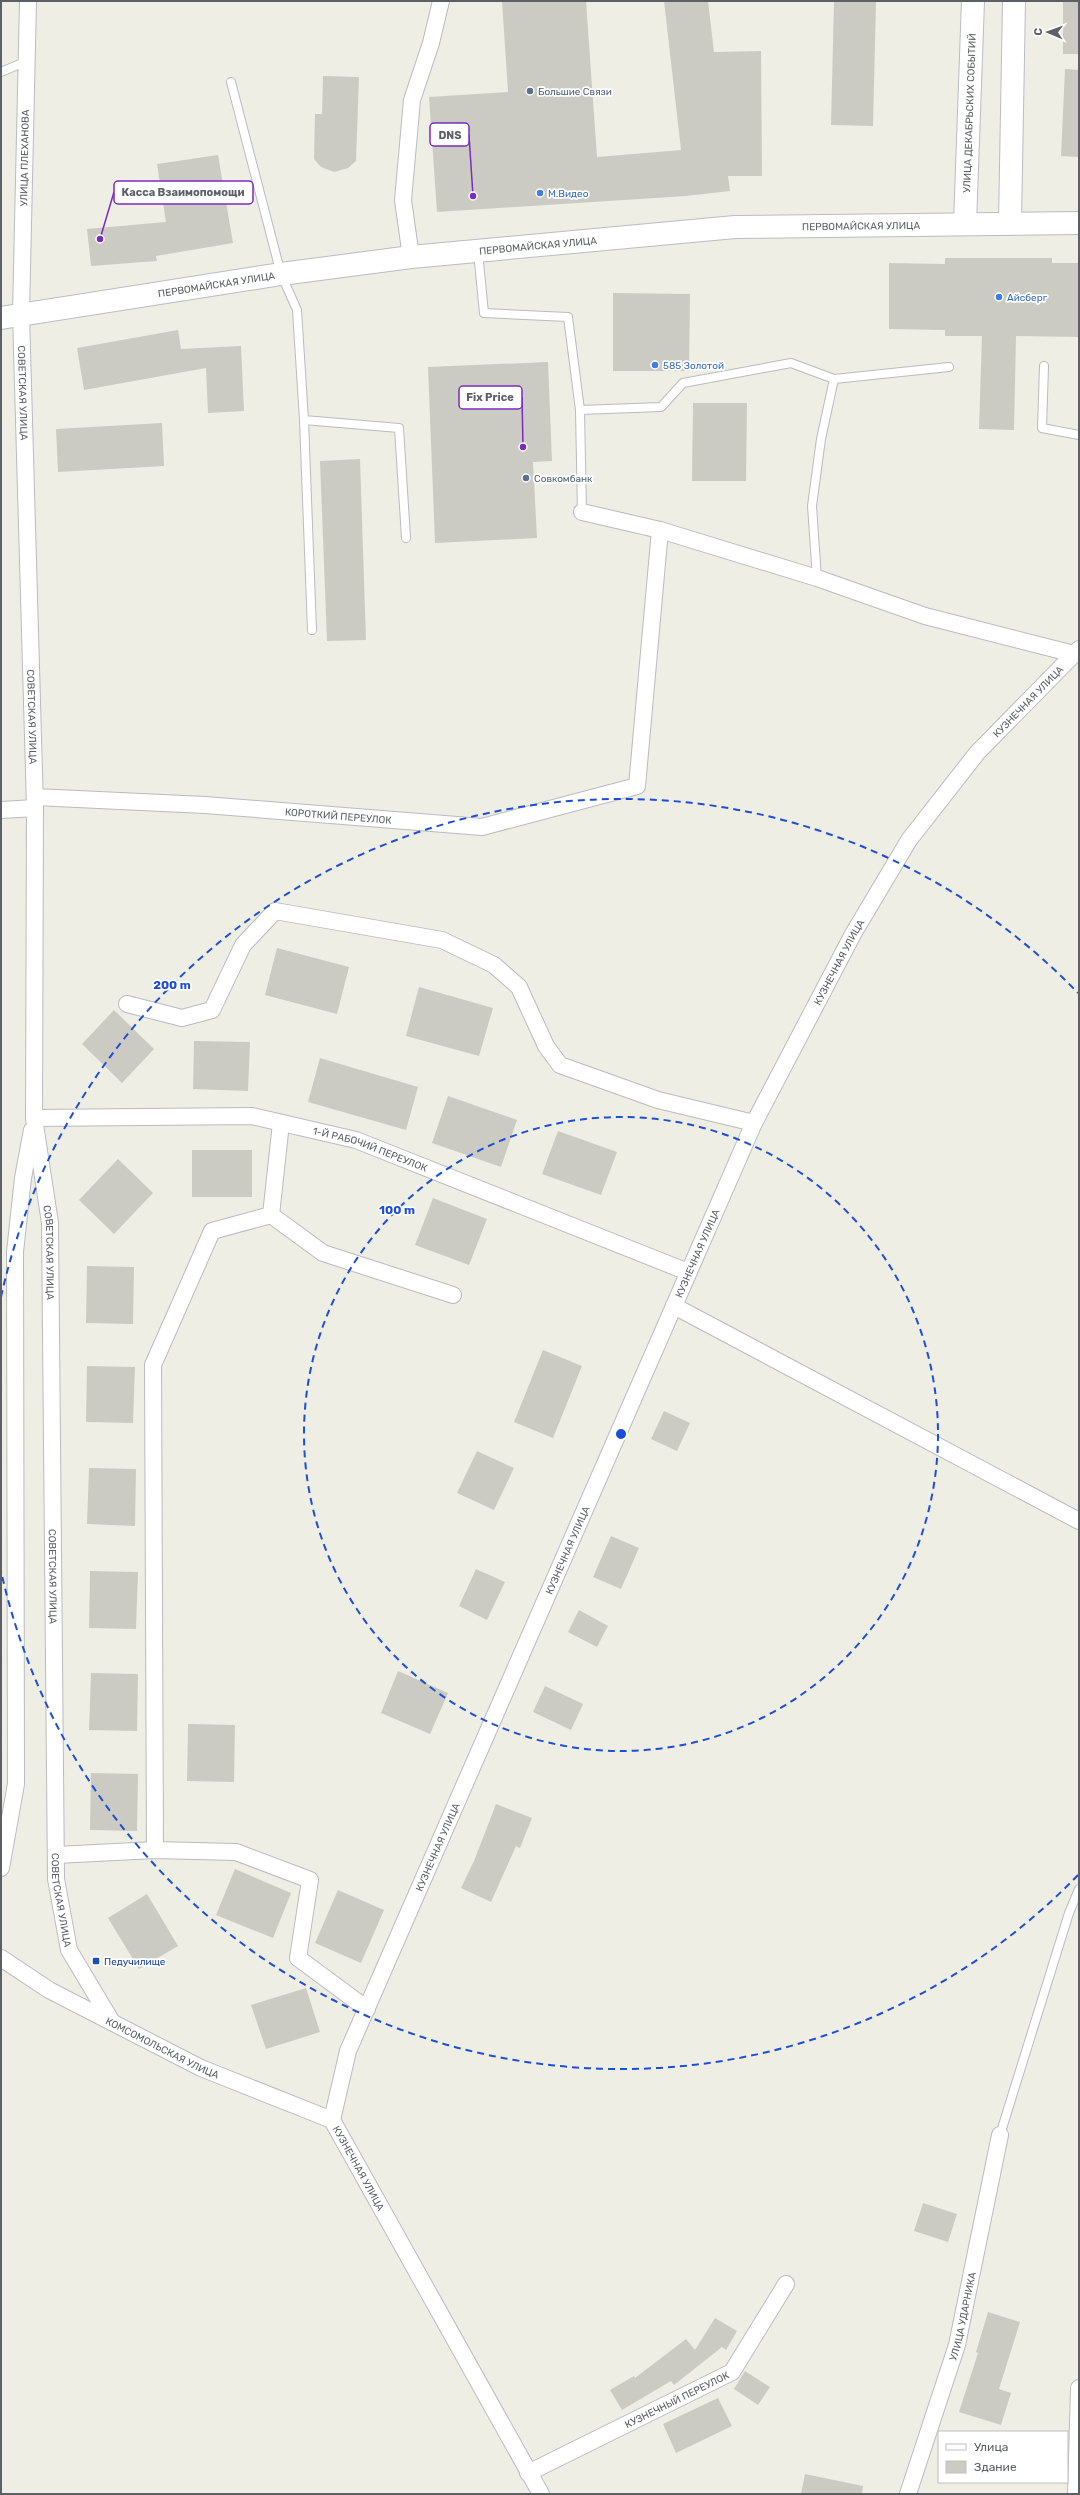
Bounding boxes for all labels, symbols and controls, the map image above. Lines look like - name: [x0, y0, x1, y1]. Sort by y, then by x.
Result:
- north arrow: [1028, 12, 1068, 52]
- text: С: [1032, 27, 1045, 36]
- street label: УЛИЦА ДЕКАБРЬСКИХ СОБЫТИЙ: [961, 33, 979, 193]
- marker: Большие Связи: [525, 86, 535, 96]
- place label: Большие Связи: [538, 86, 612, 98]
- street label: УЛИЦА ПЛЕХАНОВА: [18, 109, 32, 207]
- callout: DNS: [430, 123, 469, 146]
- text: DNS: [438, 129, 462, 142]
- callout: Касса Взаимопомощи: [114, 181, 253, 204]
- text: Касса Взаимопомощи: [122, 186, 244, 199]
- marker: М.Видео: [535, 188, 545, 198]
- place label: М.Видео: [548, 188, 589, 200]
- street label: ПЕРВОМАЙСКАЯ УЛИЦА: [802, 220, 920, 233]
- street label: ПЕРВОМАЙСКАЯ УЛИЦА: [479, 235, 598, 258]
- street label: ПЕРВОМАЙСКАЯ УЛИЦА: [157, 270, 276, 300]
- marker: Айсберг: [994, 292, 1004, 302]
- place label: Айсберг: [1007, 292, 1048, 304]
- street label: СОВЕТСКАЯ УЛИЦА: [15, 345, 30, 441]
- marker: 585 Золотой: [650, 360, 660, 370]
- place label: 585 Золотой: [663, 360, 724, 372]
- callout: Fix Price: [459, 386, 522, 409]
- text: Fix Price: [466, 391, 514, 404]
- marker: Совкомбанк: [521, 473, 531, 483]
- place label: Совкомбанк: [534, 473, 593, 485]
- street label: КУЗНЕЧНАЯ УЛИЦА: [991, 663, 1066, 740]
- street label: СОВЕТСКАЯ УЛИЦА: [24, 669, 39, 765]
- street label: КОРОТКИЙ ПЕРЕУЛОК: [284, 806, 393, 827]
- street label: КУЗНЕЧНАЯ УЛИЦА: [812, 917, 867, 1007]
- text: 200 m: [153, 978, 191, 992]
- street label: 1-Й РАБОЧИЙ ПЕРЕУЛОК: [312, 1125, 430, 1175]
- text: 100 m: [379, 1203, 415, 1217]
- street label: СОВЕТСКАЯ УЛИЦА: [40, 1204, 56, 1300]
- street label: КУЗНЕЧНАЯ УЛИЦА: [673, 1207, 723, 1300]
- centre of rings: [614, 1427, 628, 1441]
- street label: КУЗНЕЧНАЯ УЛИЦА: [543, 1504, 593, 1597]
- street label: СОВЕТСКАЯ УЛИЦА: [46, 1529, 59, 1624]
- street label: КУЗНЕЧНАЯ УЛИЦА: [414, 1801, 463, 1893]
- street label: СОВЕТСКАЯ УЛИЦА: [49, 1853, 73, 1948]
- marker: Педучилище: [91, 1956, 101, 1966]
- place label: Педучилище: [104, 1956, 166, 1968]
- street label: КОМСОМОЛЬСКАЯ УЛИЦА: [104, 2015, 221, 2082]
- street label: КУЗНЕЧНАЯ УЛИЦА: [330, 2124, 387, 2213]
- street label: УЛИЦА УДАРНИКА: [947, 2271, 979, 2362]
- street label: КУЗНЕЧНЫЙ ПЕРЕУЛОК: [623, 2369, 732, 2431]
- legend: [938, 2431, 1068, 2483]
- text: Улица: [974, 2440, 1008, 2454]
- text: Здание: [974, 2460, 1017, 2474]

